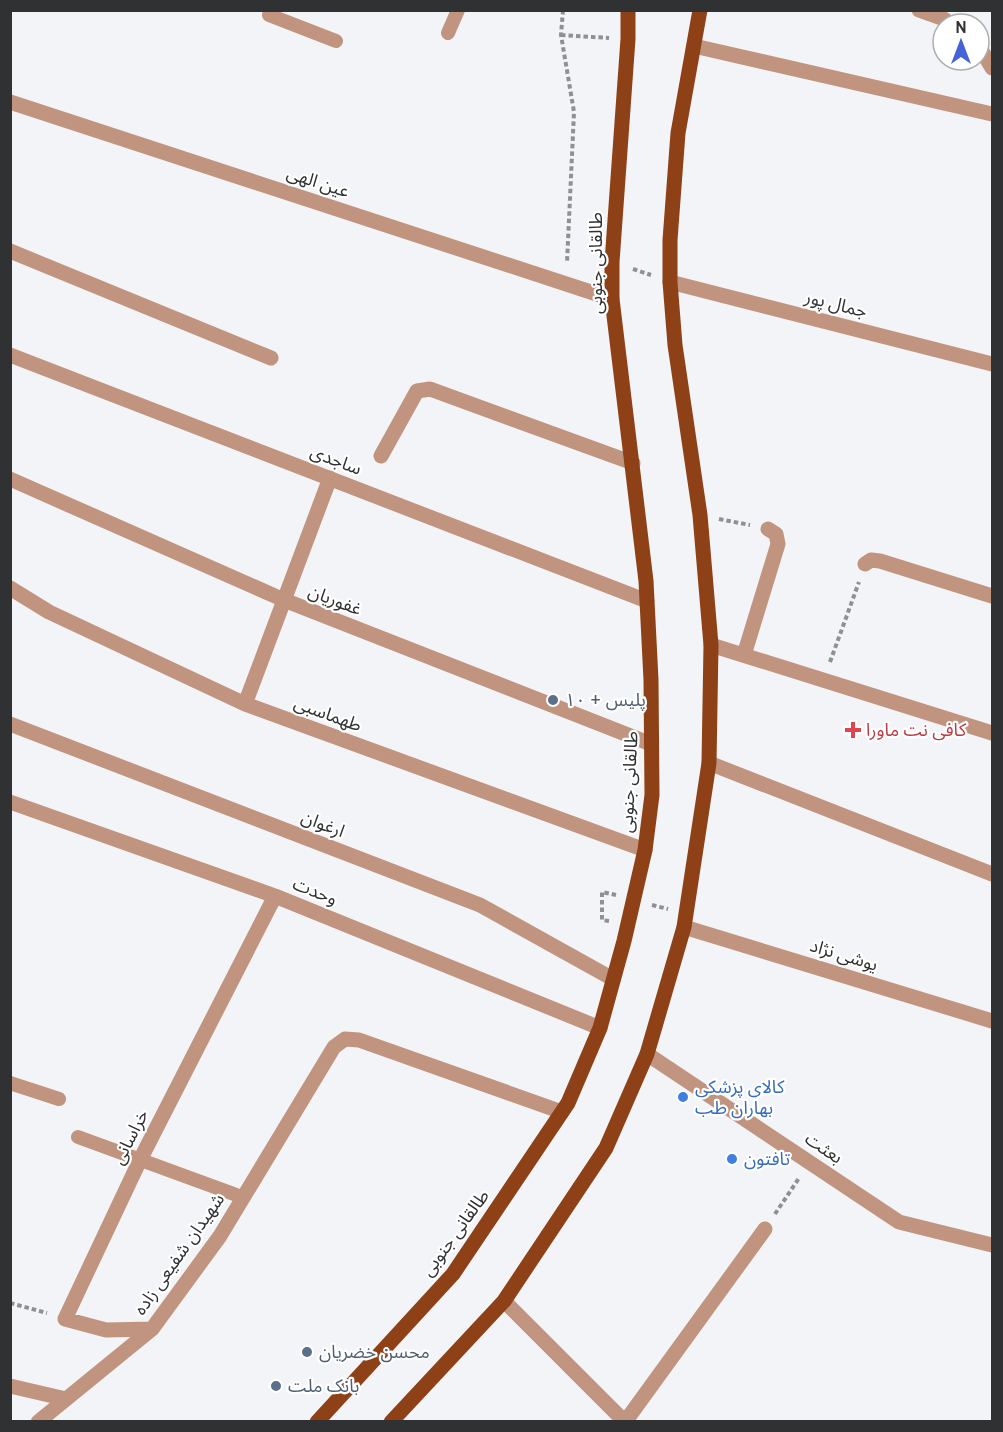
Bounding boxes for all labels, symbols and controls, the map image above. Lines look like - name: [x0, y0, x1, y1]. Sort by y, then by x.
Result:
- north arrow: [931, 12, 991, 72]
- text: N: [955, 19, 967, 39]
- street label: عین الهی: [283, 163, 352, 204]
- street label: طالقانی جنوبی: [586, 212, 609, 314]
- street label: جمال پور: [801, 286, 869, 324]
- street label: ساجدی: [306, 441, 364, 482]
- street label: غفوریان: [304, 581, 364, 622]
- place label: پلیس + ۱۰: [565, 690, 646, 713]
- street label: طهماسبی: [290, 693, 365, 738]
- marker: پلیس + ۱۰: [546, 693, 560, 707]
- place label: کافی نت ماورا: [866, 720, 967, 743]
- marker: کافی نت ماورا: [844, 721, 862, 739]
- street label: طالقانی جنوبی: [616, 731, 645, 834]
- street label: ارغوان: [298, 807, 347, 844]
- street label: وحدت: [289, 873, 340, 912]
- street label: یوشی نژاد: [807, 935, 880, 978]
- place label: کالای پزشکی بهاران طب: [695, 1077, 785, 1121]
- marker: کالای پزشکی بهاران طب: [676, 1090, 690, 1104]
- street label: خراسانی: [108, 1106, 155, 1169]
- street label: بعثت: [800, 1128, 846, 1170]
- place label: تافتون: [744, 1149, 790, 1172]
- marker: تافتون: [725, 1152, 739, 1166]
- street label: طالقانی جنوبی: [417, 1186, 495, 1282]
- street label: شهیدان شفیعی زاده: [130, 1190, 231, 1320]
- place label: محسن خضریان: [319, 1342, 430, 1365]
- marker: محسن خضریان: [300, 1345, 314, 1359]
- place label: بانک ملت: [288, 1376, 359, 1399]
- marker: بانک ملت: [269, 1379, 283, 1393]

